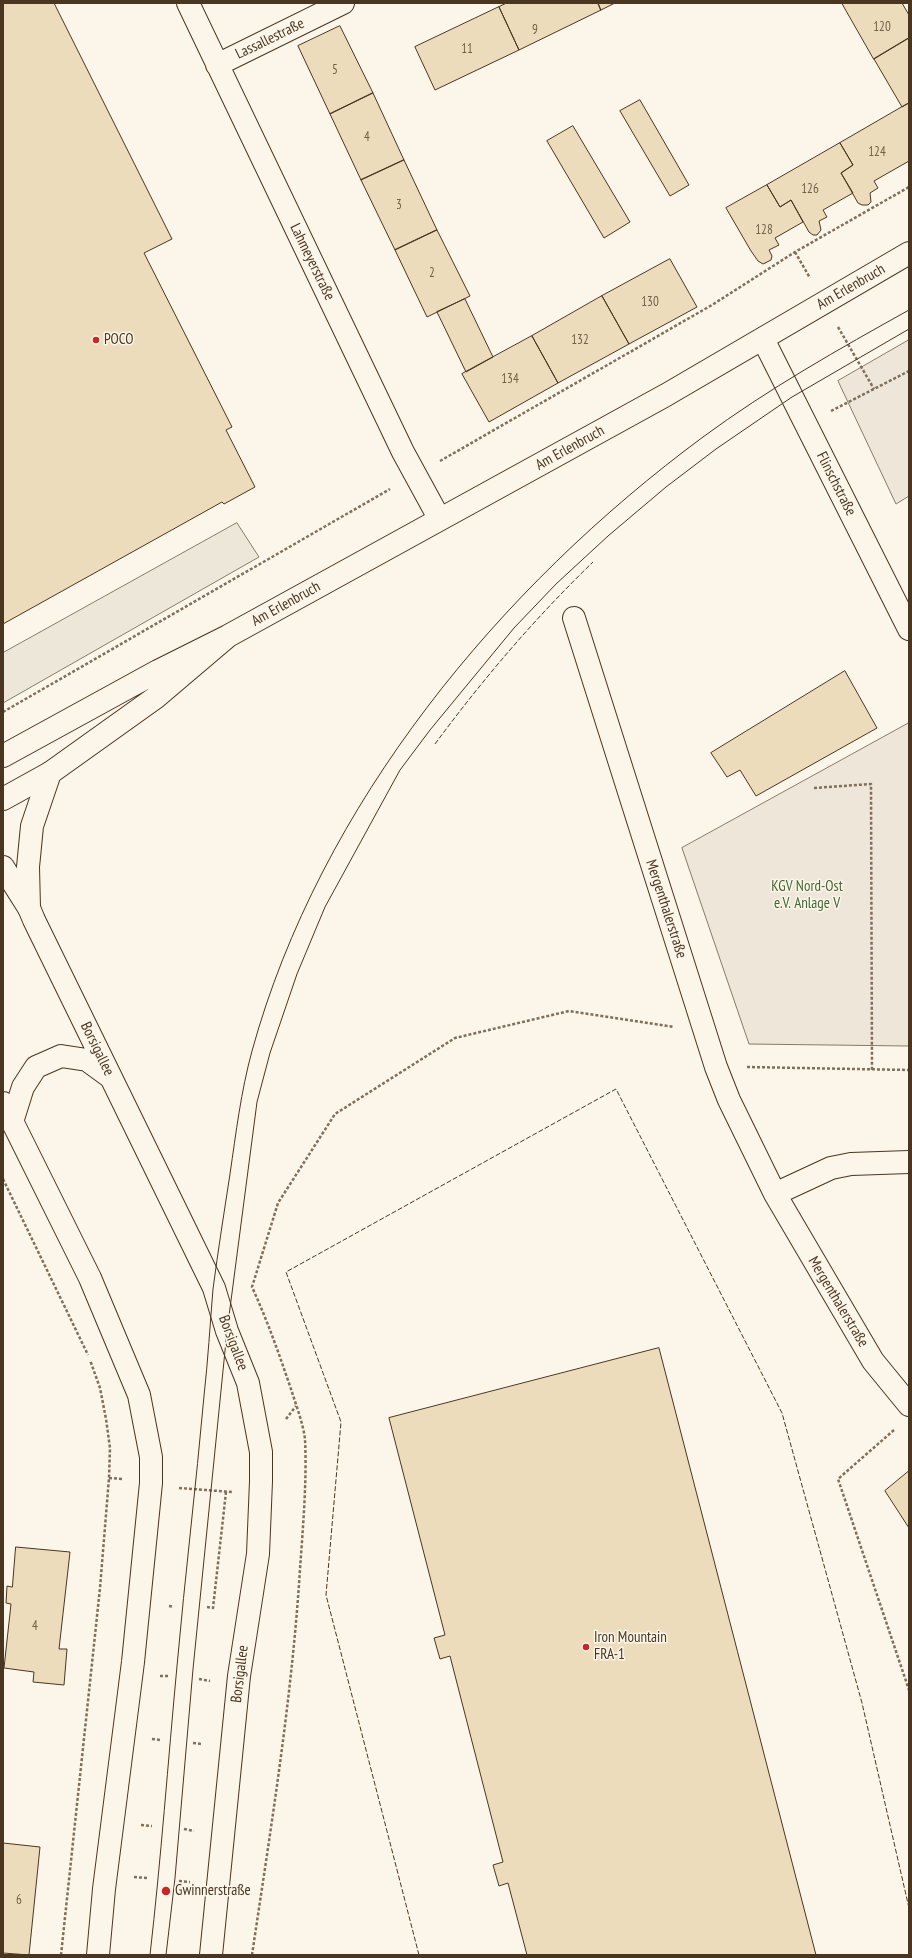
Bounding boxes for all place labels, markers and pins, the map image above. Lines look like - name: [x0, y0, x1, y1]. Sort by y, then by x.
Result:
- place label: POCO: [104, 331, 134, 349]
- marker: POCO: [91, 335, 101, 345]
- place label: Iron Mountain FRA-1: [594, 1629, 667, 1664]
- marker: Iron Mountain FRA-1: [581, 1642, 591, 1652]
- place label: Gwinnerstraße: [175, 1882, 251, 1900]
- marker: Gwinnerstraße: [160, 1885, 172, 1897]

